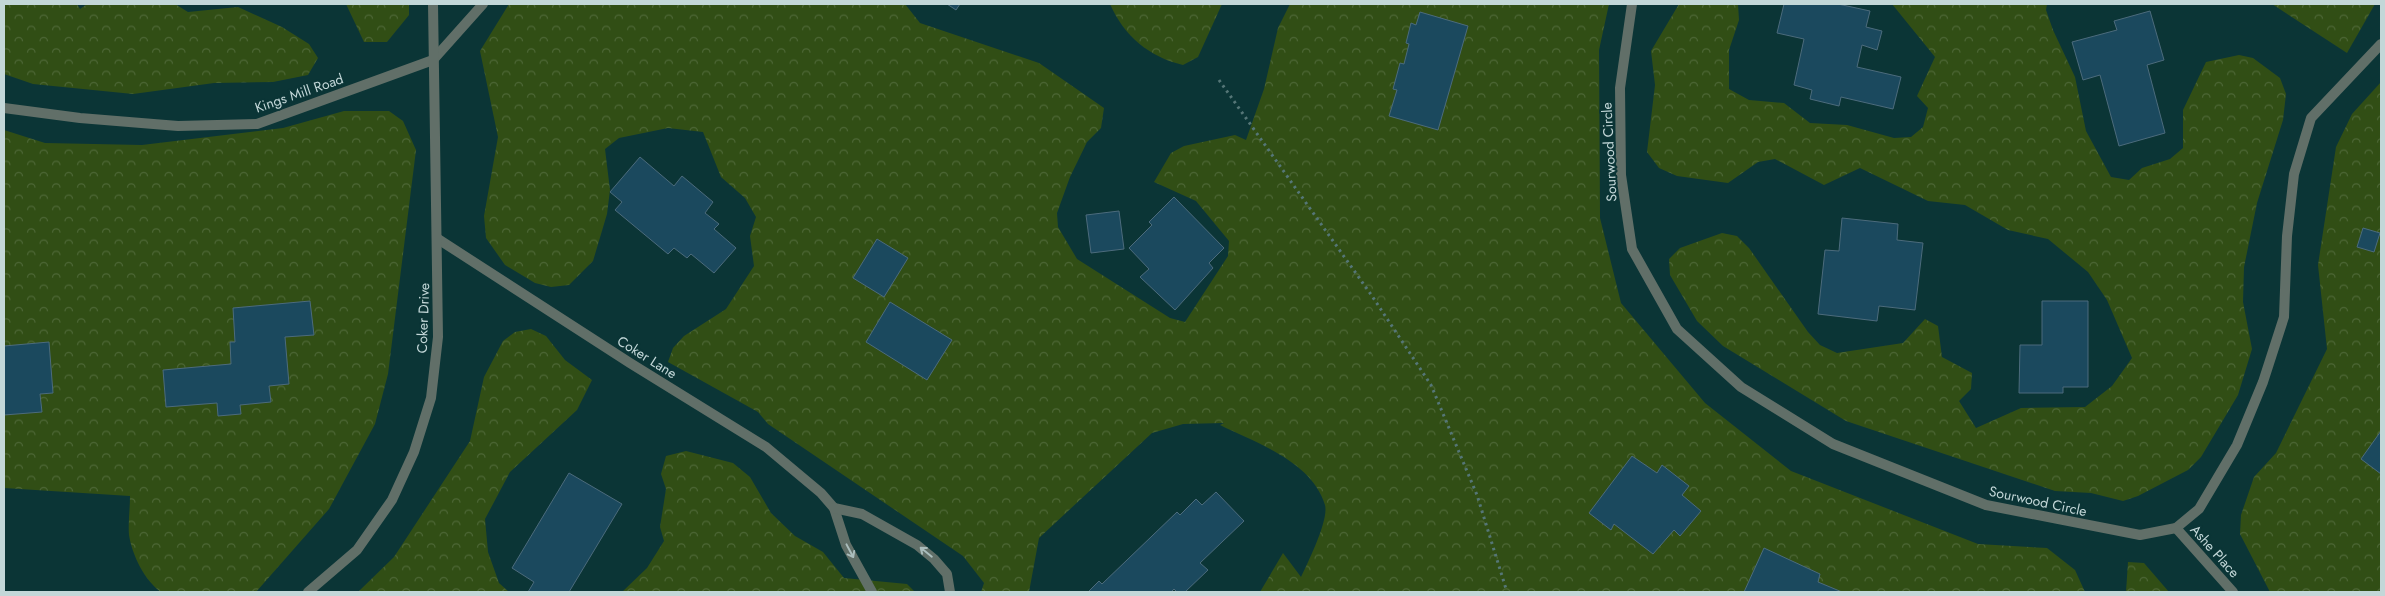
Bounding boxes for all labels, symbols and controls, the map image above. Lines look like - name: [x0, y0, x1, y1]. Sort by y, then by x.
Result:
- street label: Kings Mill Road: [252, 68, 346, 118]
- street label: Sourwood Circle: [1596, 102, 1622, 202]
- street label: Coker Drive: [412, 282, 434, 354]
- street label: Coker Lane: [613, 331, 681, 383]
- street label: Sourwood Circle: [1987, 481, 2089, 521]
- street label: Ashe Place: [2186, 520, 2244, 582]
- one-way arrow: [845, 544, 855, 559]
- one-way arrow: [920, 547, 933, 558]

